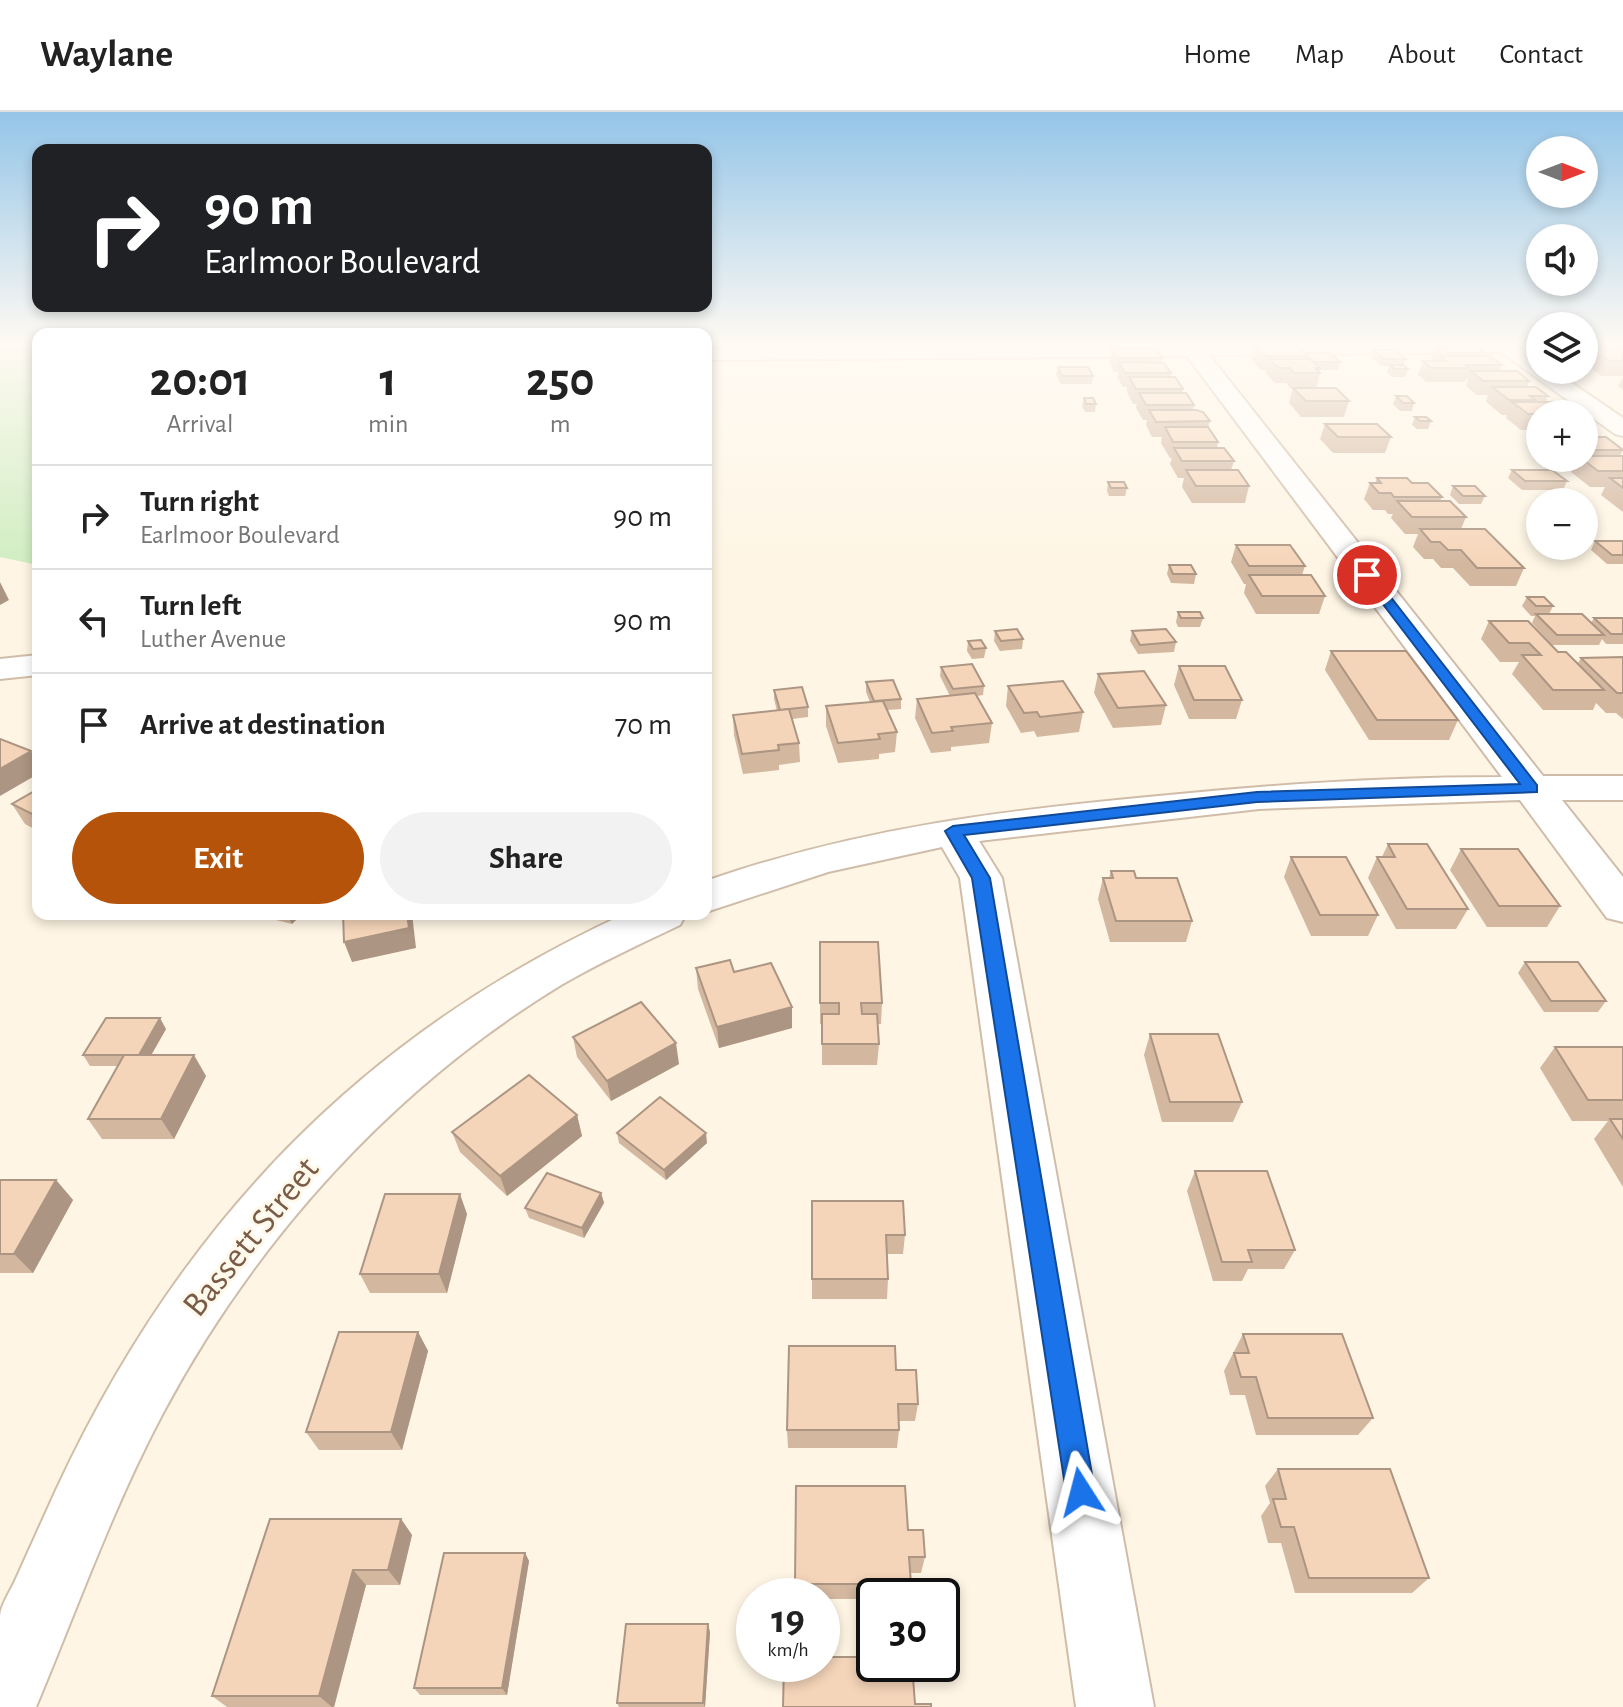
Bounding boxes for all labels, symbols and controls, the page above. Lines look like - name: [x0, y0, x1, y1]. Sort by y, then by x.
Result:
- text: Waylane: [40, 36, 173, 74]
- text: Home: [1184, 41, 1251, 69]
- text: Map: [1295, 41, 1344, 69]
- text: About: [1388, 41, 1456, 69]
- text: Contact: [1500, 41, 1583, 69]
- north arrow: [1526, 136, 1598, 208]
- map controls: [1526, 136, 1598, 560]
- icon: right: [72, 176, 176, 280]
- text: 90 m: [204, 179, 314, 235]
- button: sound: [1526, 224, 1598, 296]
- text: Earlmoor Boulevard: [204, 244, 480, 280]
- button: layers: [1526, 312, 1598, 384]
- text: 20:01: [150, 357, 250, 405]
- text: 1: [380, 357, 397, 405]
- text: 250: [526, 357, 594, 405]
- button: +: [1526, 400, 1598, 472]
- text: Arrival: [167, 411, 233, 437]
- text: min: [368, 411, 409, 437]
- text: m: [550, 411, 571, 437]
- text: Turn right: [140, 487, 259, 517]
- button: −: [1526, 488, 1598, 560]
- icon: right: [72, 495, 116, 539]
- text: 90 m: [613, 502, 672, 532]
- text: Earlmoor Boulevard: [140, 522, 340, 548]
- pin: [1333, 541, 1401, 609]
- icon: arrive: [1345, 553, 1389, 597]
- text: Turn left: [140, 591, 241, 621]
- icon: left: [72, 599, 116, 643]
- text: 90 m: [613, 606, 672, 636]
- text: Luther Avenue: [140, 626, 286, 652]
- icon: arrive: [72, 703, 116, 747]
- text: Arrive at destination: [140, 710, 386, 740]
- text: 70 m: [615, 710, 672, 740]
- button: Exit: [72, 812, 364, 904]
- button: Share: [380, 812, 672, 904]
- street label: Bassett Street: [176, 1150, 326, 1323]
- position arrow: [1039, 1450, 1123, 1534]
- speed limit sign: 30: [856, 1578, 960, 1682]
- text: 19: [771, 1600, 805, 1640]
- text: km/h: [767, 1640, 809, 1660]

